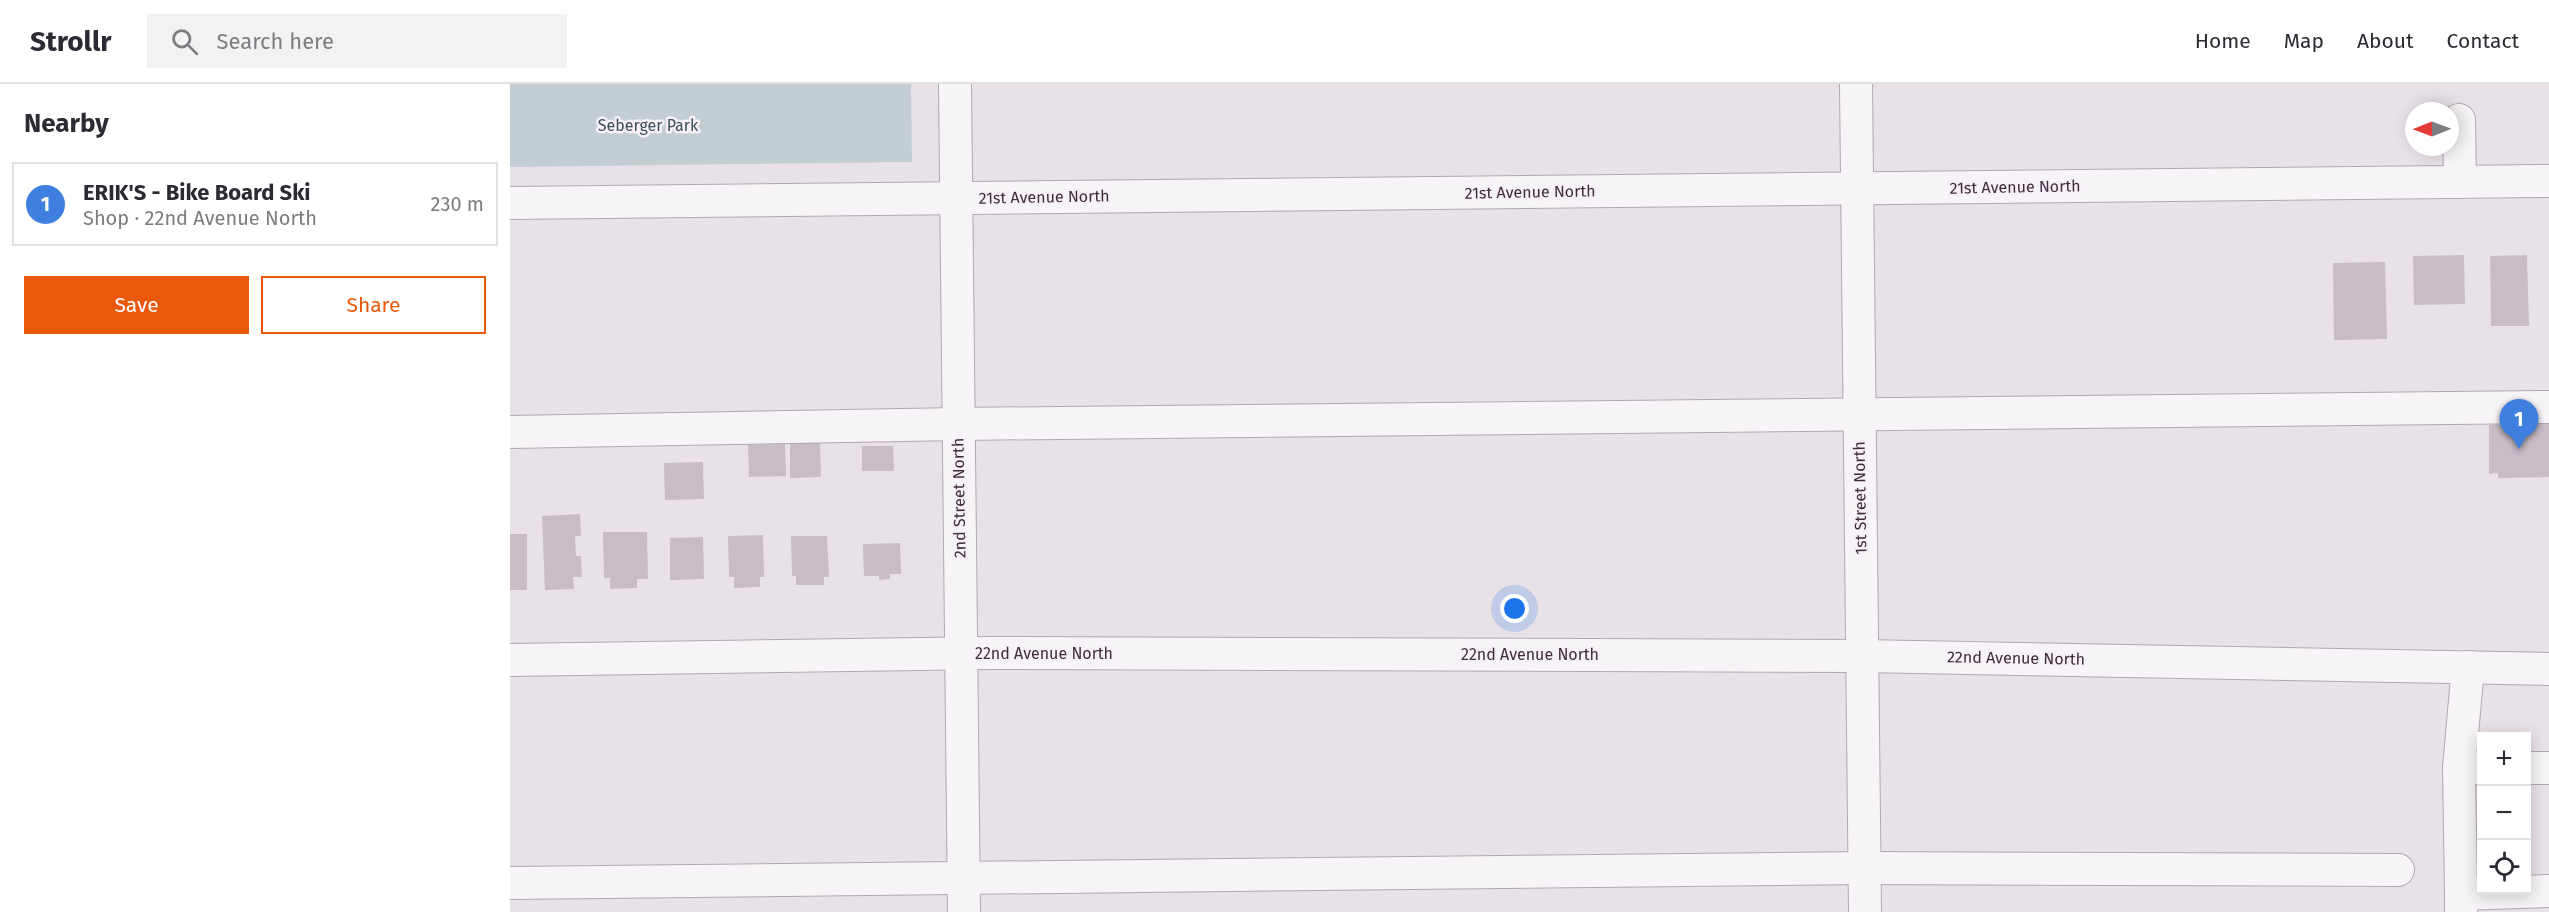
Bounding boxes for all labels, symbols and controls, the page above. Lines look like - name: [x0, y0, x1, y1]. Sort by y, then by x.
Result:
- search box: [147, 14, 567, 68]
- text: Strollr: [30, 25, 111, 58]
- icon: search: [168, 25, 201, 58]
- text: Search here: [216, 28, 334, 55]
- text: Home: [2195, 28, 2251, 54]
- text: Map: [2284, 28, 2324, 54]
- text: About: [2357, 28, 2414, 54]
- text: Contact: [2447, 28, 2519, 54]
- north arrow: [2405, 102, 2459, 156]
- text: Nearby: [24, 108, 109, 139]
- park label: Seberger Park: [598, 116, 699, 135]
- street label: 21st Avenue North: [1949, 176, 2081, 198]
- text: ERIK'S - Bike Board Ski: [83, 179, 310, 206]
- street label: 21st Avenue North: [1464, 181, 1596, 203]
- street label: 21st Avenue North: [978, 186, 1110, 208]
- text: 1: [41, 192, 50, 216]
- text: 230 m: [431, 192, 484, 216]
- text: Shop · 22nd Avenue North: [83, 206, 317, 230]
- button: Save: [24, 276, 249, 334]
- button: Share: [261, 276, 486, 334]
- pin: 1: [2500, 400, 2538, 449]
- street label: 2nd Street North: [948, 438, 970, 558]
- street label: 1st Street North: [1850, 441, 1870, 555]
- your location: [1500, 594, 1529, 623]
- street label: 22nd Avenue North: [975, 644, 1113, 663]
- street label: 22nd Avenue North: [1461, 645, 1599, 664]
- street label: 22nd Avenue North: [1947, 647, 2085, 669]
- map controls: [2477, 732, 2531, 894]
- button: +: [2477, 732, 2531, 786]
- button: −: [2477, 786, 2531, 840]
- button: locate: [2477, 840, 2531, 894]

